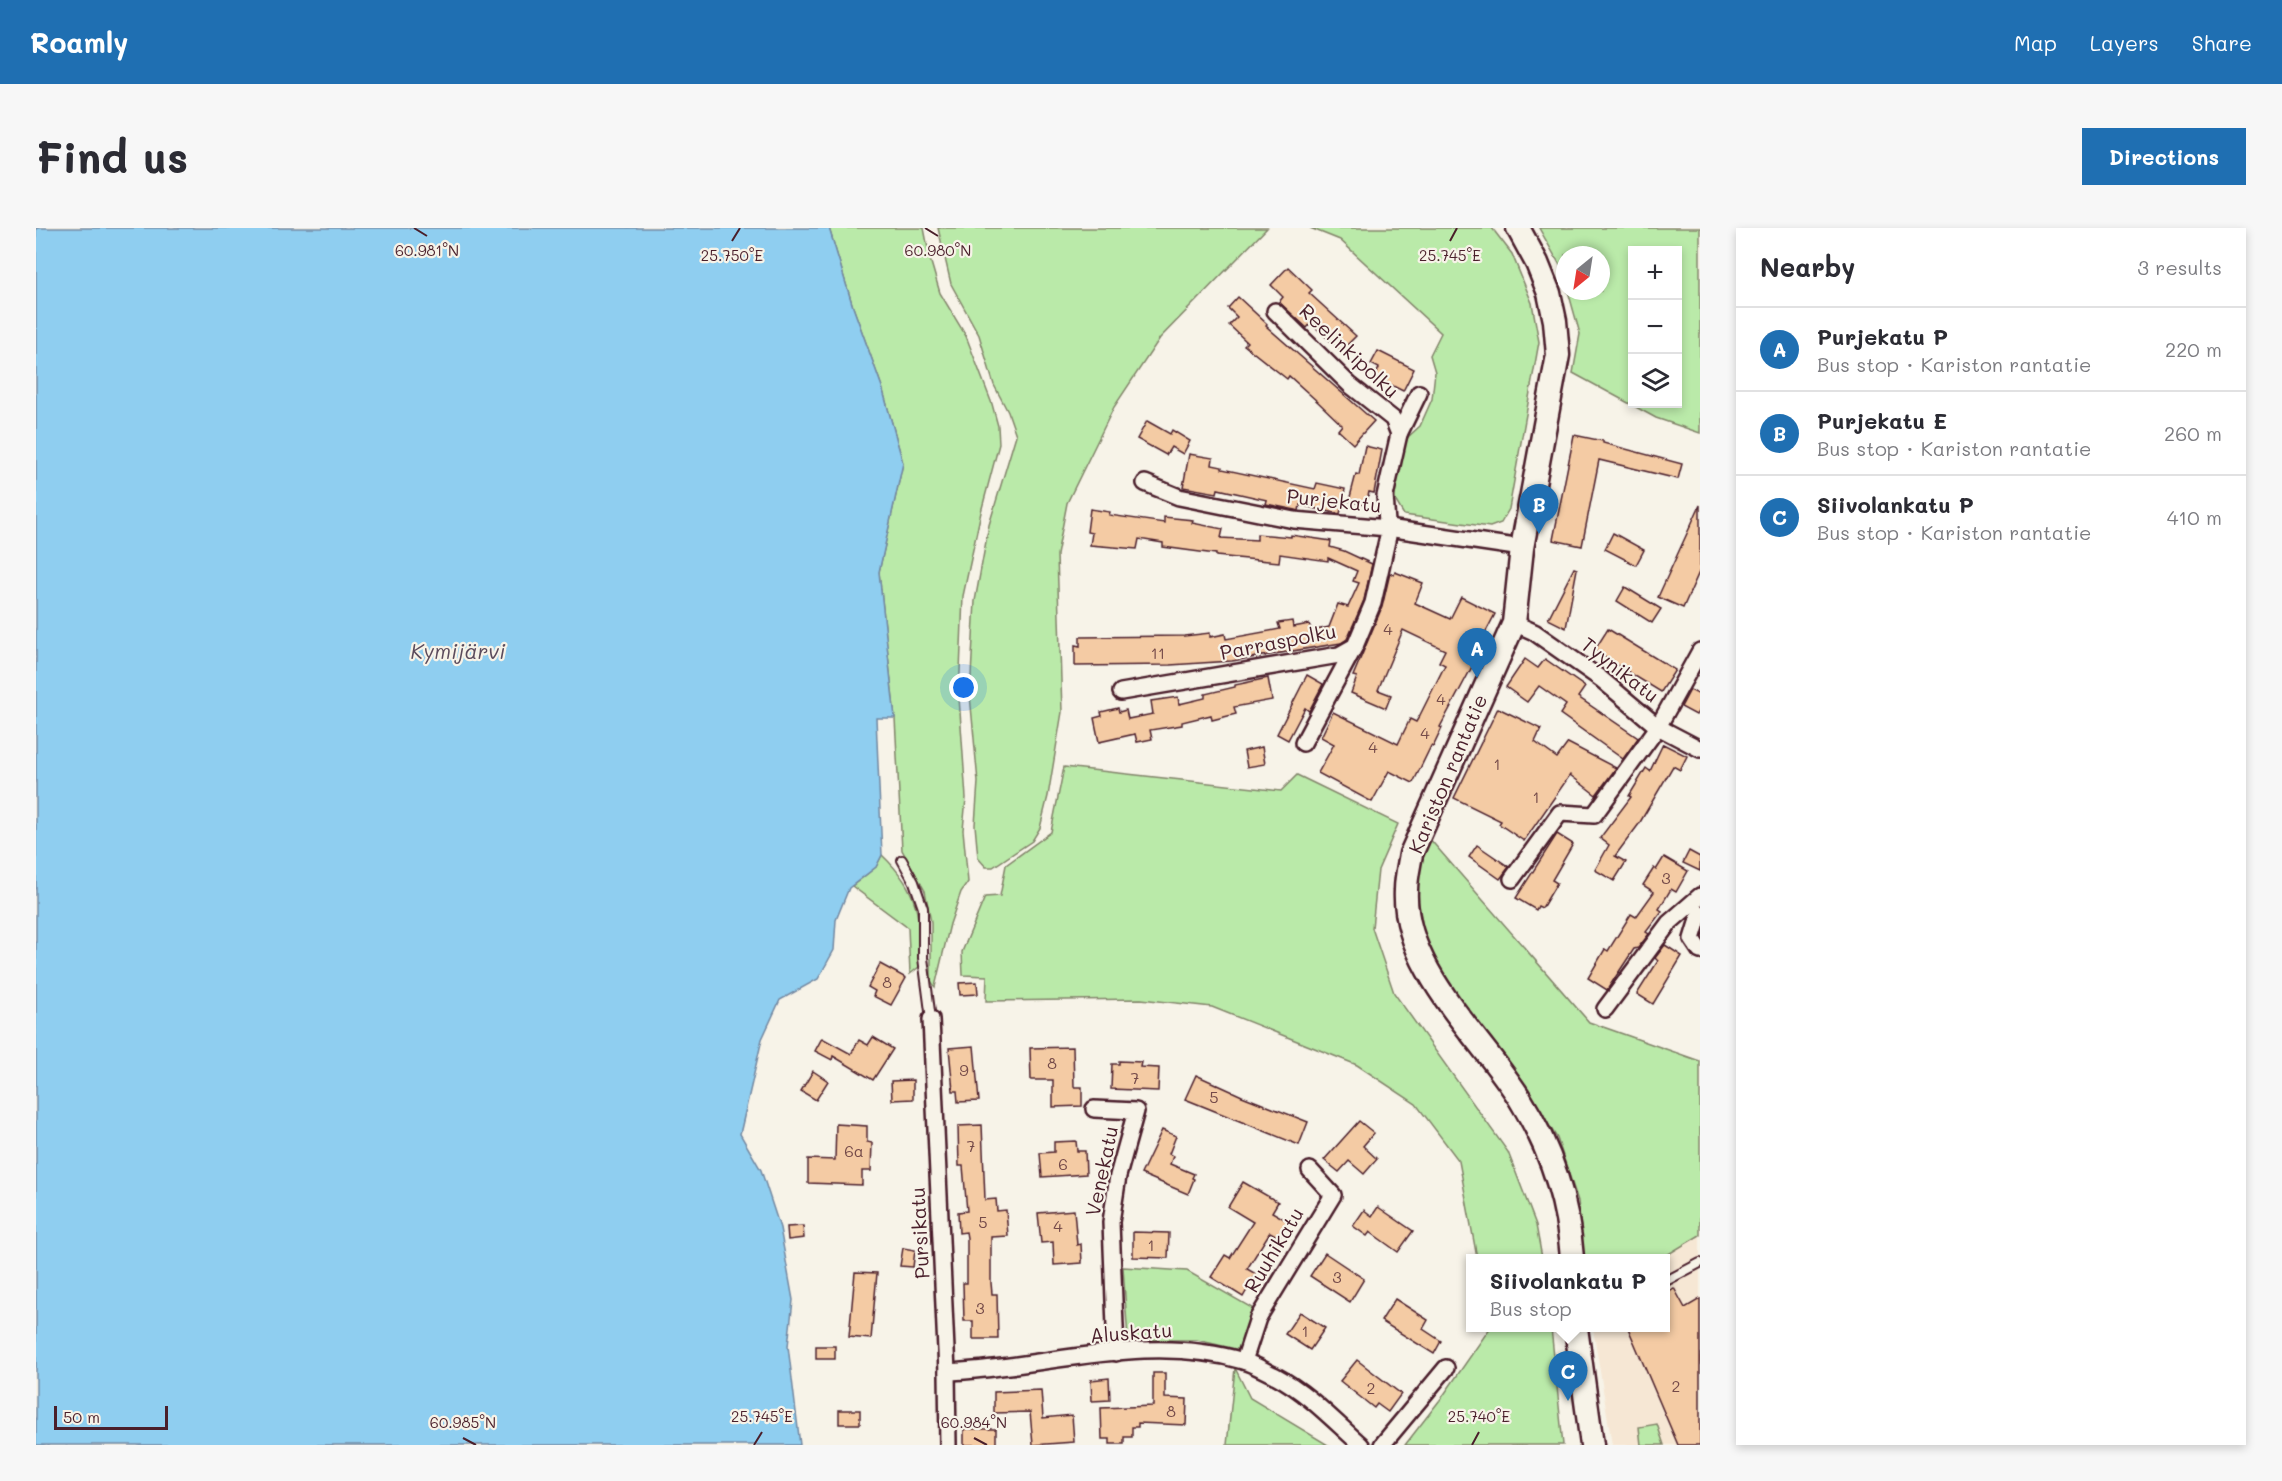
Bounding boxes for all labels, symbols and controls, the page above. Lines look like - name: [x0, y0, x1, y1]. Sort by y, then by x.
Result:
- text: Roamly: [30, 24, 129, 60]
- text: Map: [2014, 29, 2057, 56]
- text: Layers: [2090, 29, 2159, 56]
- text: Share: [2192, 29, 2252, 56]
- button: Directions: [2082, 128, 2246, 185]
- text: Find us: [36, 129, 188, 184]
- text: 60.981°N: [395, 240, 459, 260]
- text: 60.980°N: [905, 240, 971, 260]
- text: 25.750°E: [701, 245, 764, 265]
- text: 25.745°E: [1419, 245, 1481, 265]
- north arrow: [1556, 246, 1610, 300]
- map controls: [1628, 246, 1682, 408]
- button: +: [1628, 246, 1682, 300]
- text: Nearby: [1760, 250, 1855, 284]
- text: 3 results: [2137, 254, 2222, 280]
- street label: Reelinkipolku: [1294, 297, 1405, 403]
- button: −: [1628, 300, 1682, 354]
- text: Purjekatu P: [1817, 322, 1948, 351]
- text: A: [1773, 336, 1786, 362]
- text: 220 m: [2165, 336, 2222, 362]
- text: Bus stop · Kariston rantatie: [1817, 351, 2091, 377]
- button: layers: [1628, 354, 1682, 408]
- text: Purjekatu E: [1817, 406, 1947, 435]
- text: B: [1773, 420, 1786, 446]
- text: 260 m: [2164, 420, 2222, 446]
- text: Bus stop · Kariston rantatie: [1817, 435, 2091, 461]
- street label: Purjekatu: [1285, 482, 1383, 518]
- pin: B: [1520, 484, 1558, 534]
- text: Siivolankatu P: [1817, 490, 1974, 519]
- text: C: [1772, 504, 1787, 530]
- text: 410 m: [2167, 504, 2222, 530]
- text: Bus stop · Kariston rantatie: [1817, 519, 2091, 545]
- street label: Parraspolku: [1218, 617, 1338, 665]
- house number: 4: [1383, 618, 1393, 639]
- pin: A: [1458, 628, 1496, 678]
- street label: Tyynikatu: [1576, 631, 1665, 708]
- water label: Kymijärvi: [410, 637, 506, 664]
- house number: 11: [1151, 642, 1165, 663]
- your location: [949, 673, 978, 702]
- house number: 4: [1436, 688, 1446, 709]
- street label: Kariston rantatie: [1402, 690, 1492, 857]
- house number: 4: [1420, 722, 1430, 743]
- house number: 4: [1368, 736, 1378, 757]
- house number: 1: [1493, 753, 1501, 774]
- house number: 1: [1532, 786, 1540, 807]
- house number: 3: [1661, 867, 1671, 888]
- house number: 8: [882, 971, 892, 992]
- house number: 8: [1047, 1052, 1057, 1073]
- house number: 9: [959, 1059, 969, 1080]
- house number: 7: [1131, 1067, 1140, 1088]
- house number: 5: [1209, 1086, 1219, 1107]
- street label: Venekatu: [1079, 1123, 1123, 1218]
- house number: 7: [967, 1135, 976, 1156]
- house number: 6a: [844, 1140, 864, 1161]
- house number: 6: [1058, 1153, 1068, 1174]
- street label: Pursikatu: [904, 1186, 934, 1280]
- street label: Ruuhikatu: [1238, 1202, 1309, 1297]
- house number: 5: [978, 1211, 988, 1232]
- house number: 4: [1053, 1215, 1063, 1236]
- house number: 1: [1147, 1234, 1155, 1255]
- popup: [1466, 1254, 1670, 1332]
- house number: 3: [1332, 1266, 1342, 1287]
- text: Siivolankatu P: [1490, 1266, 1646, 1295]
- text: Bus stop: [1490, 1295, 1572, 1321]
- house number: 3: [975, 1297, 985, 1318]
- street label: Aluskatu: [1089, 1316, 1173, 1348]
- house number: 1: [1301, 1320, 1309, 1341]
- pin: C: [1548, 1352, 1588, 1401]
- house number: 2: [1672, 1375, 1680, 1396]
- house number: 2: [1367, 1377, 1375, 1398]
- house number: 8: [1166, 1400, 1176, 1421]
- scale bar: [54, 1403, 168, 1430]
- text: 50 m: [63, 1406, 100, 1427]
- text: 25.745°E: [731, 1406, 793, 1426]
- text: 25.740°E: [1448, 1406, 1511, 1426]
- text: 60.985°N: [430, 1412, 496, 1432]
- text: 60.984°N: [941, 1412, 1007, 1432]

